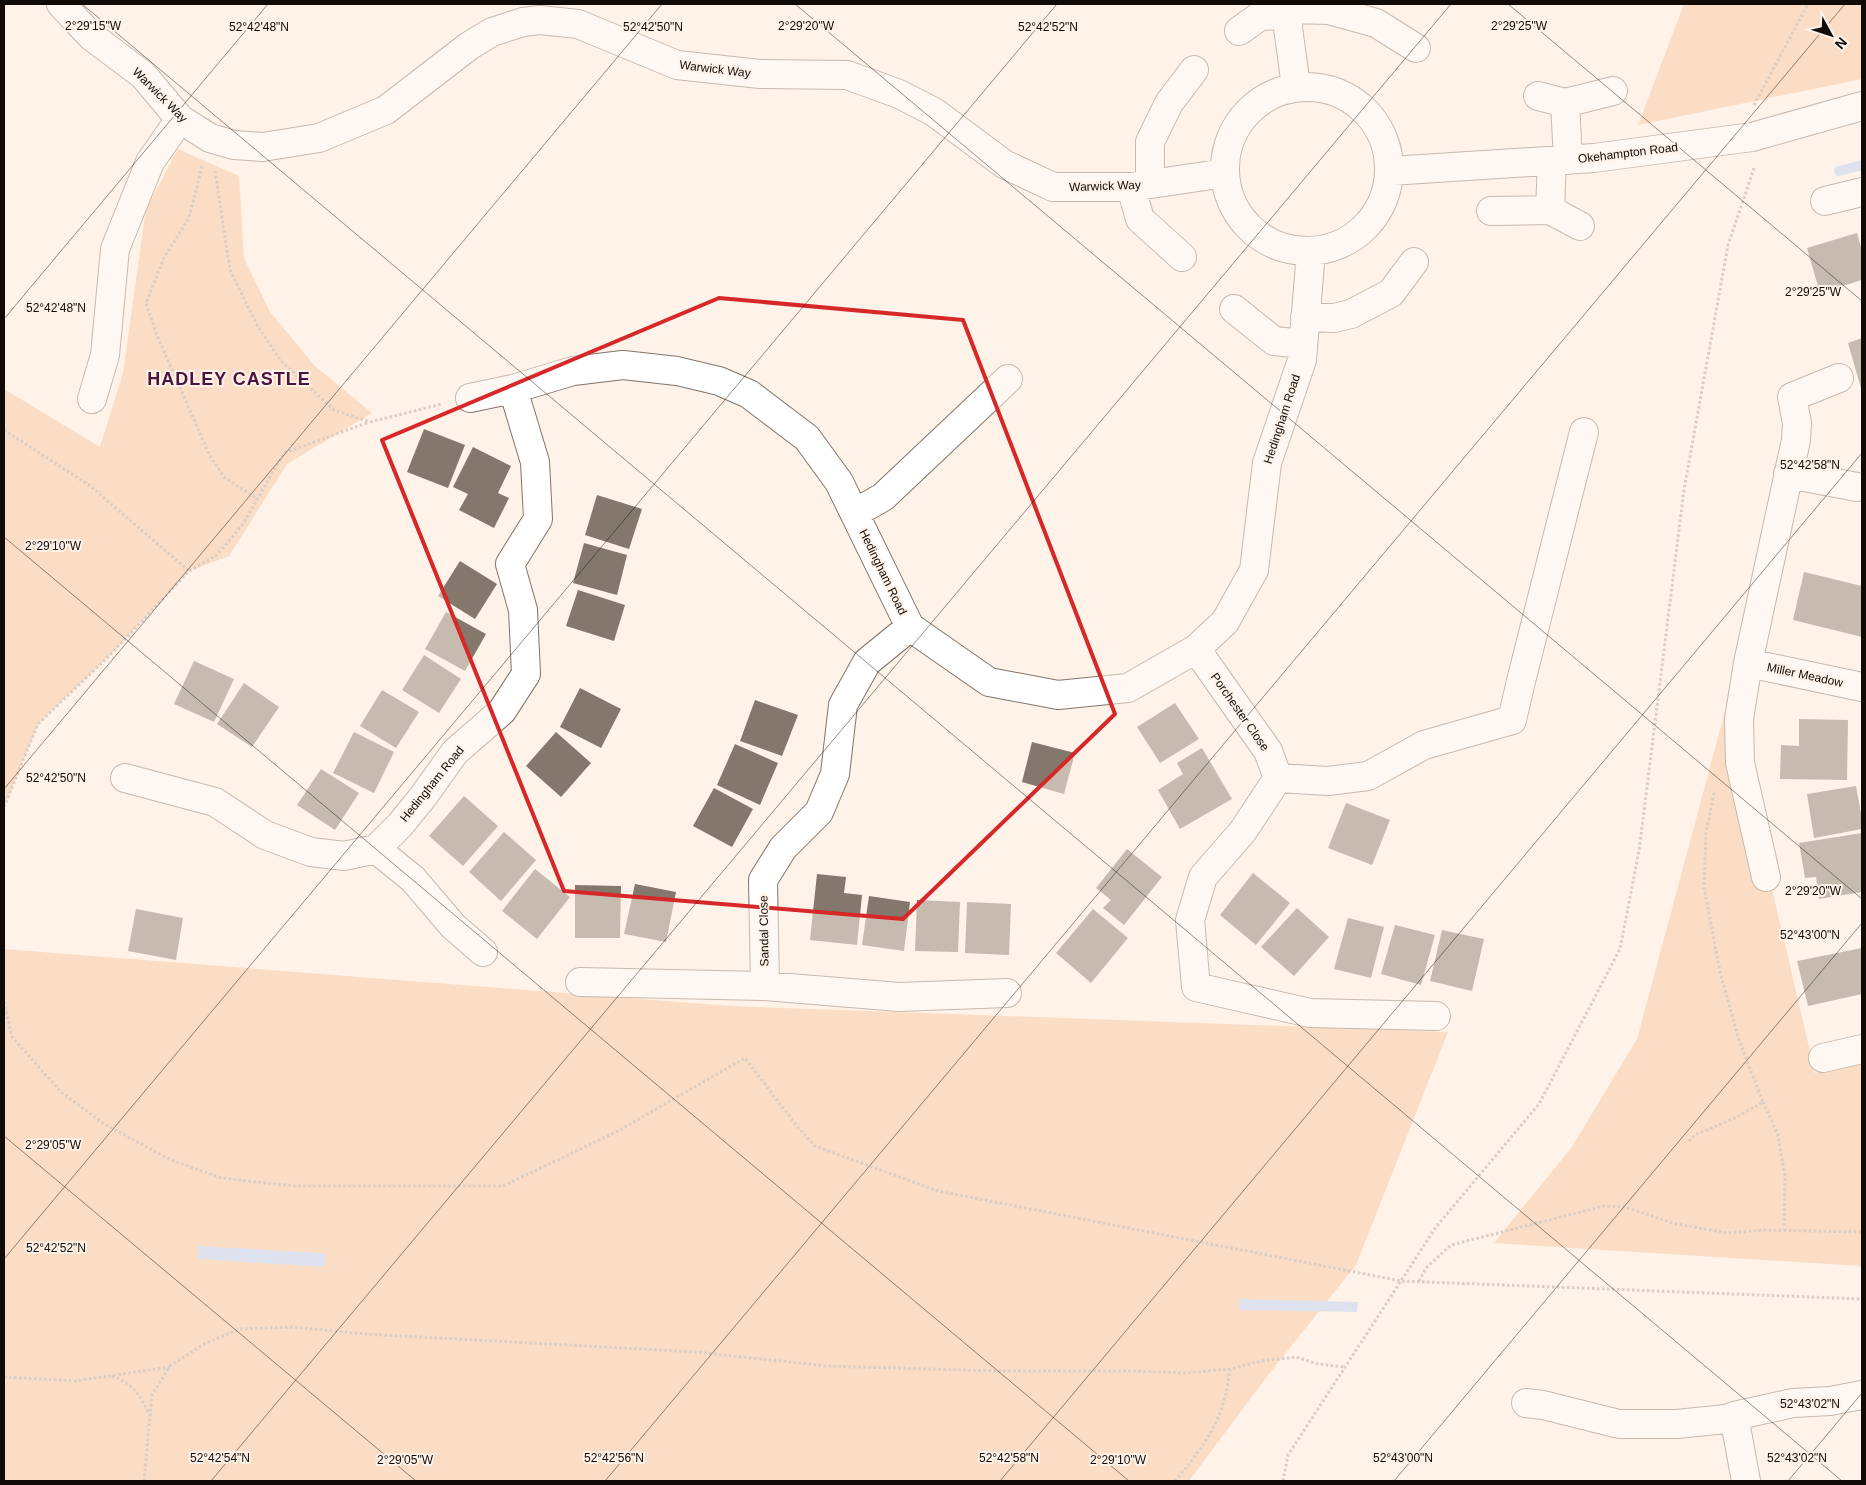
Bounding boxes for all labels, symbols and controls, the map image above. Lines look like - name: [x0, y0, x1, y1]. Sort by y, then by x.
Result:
- north arrow: [1806, 10, 1856, 60]
- text: 2°29'15"W: [65, 19, 122, 33]
- text: 2°29'20"W: [778, 19, 835, 33]
- text: 2°29'25"W: [1491, 19, 1548, 33]
- text: 52°42'48"N: [229, 20, 289, 34]
- text: 52°42'50"N: [623, 20, 683, 34]
- text: 52°42'52"N: [1018, 20, 1078, 34]
- text: N: [1832, 34, 1850, 52]
- street label: Warwick Way: [679, 58, 751, 80]
- street label: Warwick Way: [130, 65, 190, 125]
- street label: Okehampton Road: [1577, 140, 1679, 166]
- street label: Warwick Way: [1069, 178, 1141, 194]
- text: 2°29'25"W: [1785, 285, 1842, 299]
- text: 52°42'48"N: [26, 301, 86, 315]
- district label: HADLEY CASTLE: [147, 369, 311, 389]
- street label: Hedingham Road: [1261, 372, 1303, 466]
- text: 52°42'58"N: [1780, 458, 1840, 472]
- street label: Hedingham Road: [856, 527, 910, 617]
- text: 2°29'10"W: [25, 539, 82, 553]
- street label: Miller Meadow: [1766, 660, 1845, 690]
- street label: Porchester Close: [1208, 670, 1272, 754]
- street label: Hedingham Road: [397, 743, 467, 825]
- text: 52°42'50"N: [26, 771, 86, 785]
- text: 2°29'20"W: [1785, 884, 1842, 898]
- street label: Sandal Close: [756, 895, 772, 967]
- text: 52°43'00"N: [1780, 928, 1840, 942]
- text: 2°29'05"W: [25, 1138, 82, 1152]
- text: 52°42'52"N: [26, 1241, 86, 1255]
- text: 52°43'02"N: [1780, 1397, 1840, 1411]
- text: 52°42'54"N: [190, 1451, 250, 1465]
- text: 52°42'56"N: [584, 1451, 644, 1465]
- text: 52°42'58"N: [979, 1451, 1039, 1465]
- text: 52°43'00"N: [1373, 1451, 1433, 1465]
- text: 52°43'02"N: [1767, 1451, 1827, 1465]
- text: 2°29'05"W: [377, 1453, 434, 1467]
- text: 2°29'10"W: [1090, 1453, 1147, 1467]

